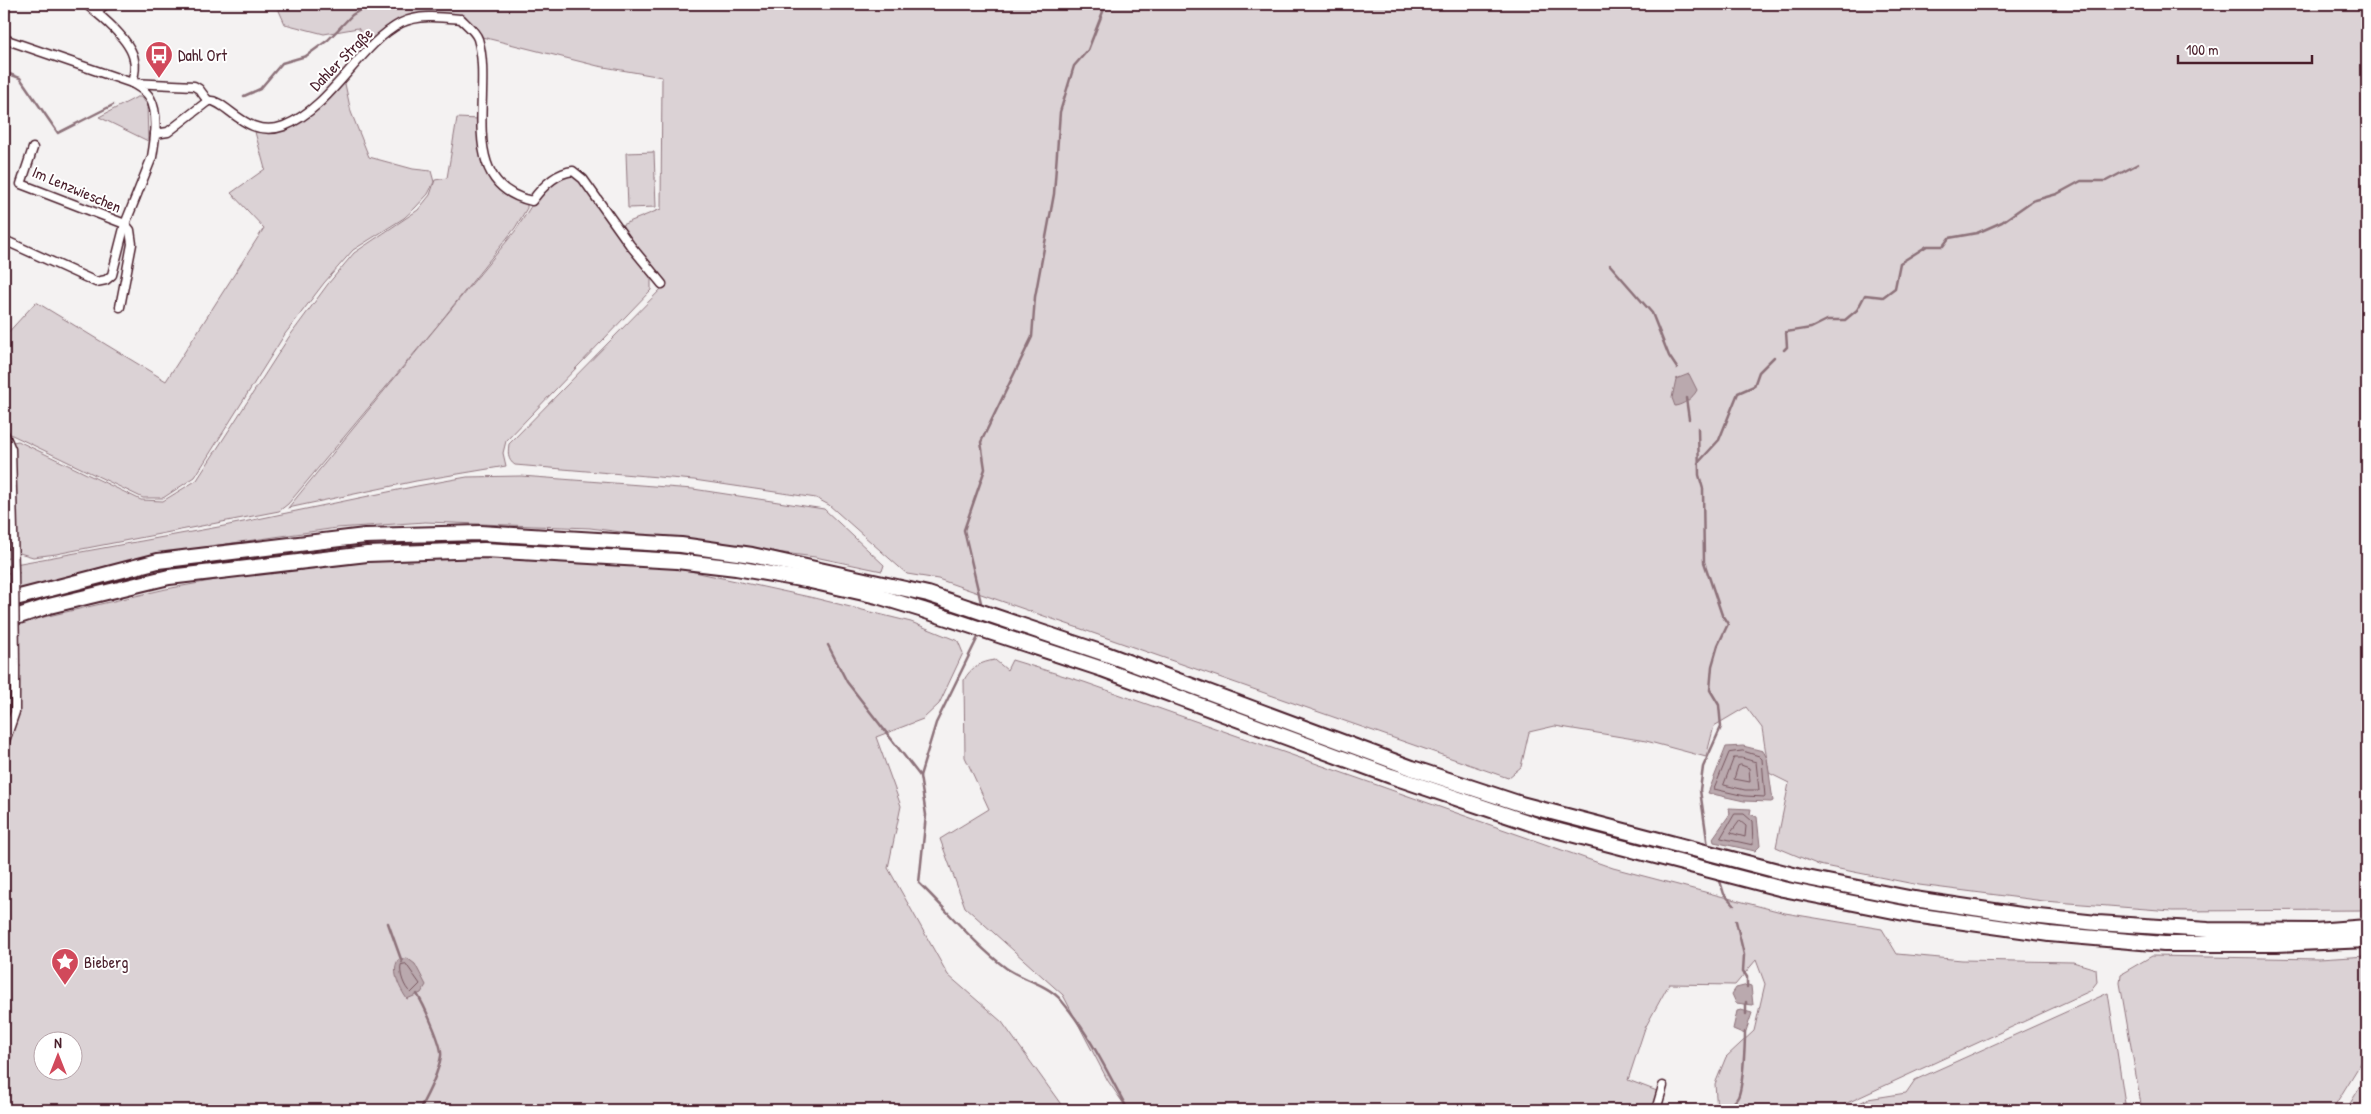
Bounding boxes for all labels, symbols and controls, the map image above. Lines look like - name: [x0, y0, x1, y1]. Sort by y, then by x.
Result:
- street label: Dahler Straße: [305, 22, 378, 95]
- scale bar: [2178, 32, 2312, 64]
- text: 100 m: [2186, 39, 2219, 60]
- bus stop icon: Dahl Ort: [144, 40, 174, 79]
- place label: Dahl Ort: [178, 44, 228, 66]
- street label: Im Lenzwieschen: [29, 160, 125, 218]
- place icon: Bieberg: [50, 947, 80, 986]
- place label: Bieberg: [84, 951, 128, 973]
- north arrow: [32, 1032, 82, 1082]
- text: N: [54, 1033, 62, 1052]

